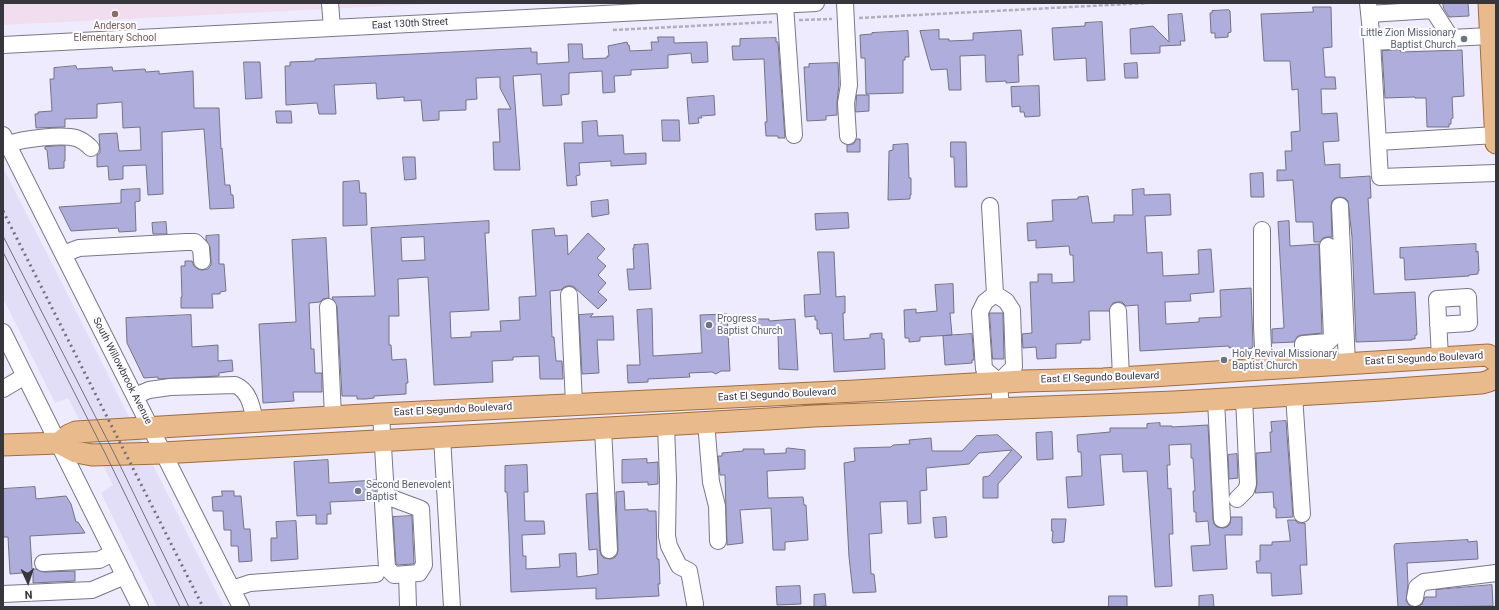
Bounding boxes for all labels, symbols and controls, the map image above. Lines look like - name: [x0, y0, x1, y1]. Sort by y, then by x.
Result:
- marker: Anderson Elementary School: [110, 9, 120, 19]
- street label: East 130th Street: [371, 16, 449, 32]
- place label: Anderson Elementary School: [74, 20, 156, 44]
- place label: Little Zion Missionary Baptist Church: [1361, 27, 1456, 50]
- marker: Little Zion Missionary Baptist Church: [1459, 34, 1469, 44]
- place label: Progress Baptist Church: [717, 313, 782, 336]
- street label: South Willowbrook Avenue: [90, 316, 154, 426]
- marker: Progress Baptist Church: [704, 320, 714, 330]
- place label: Holy Revival Missionary Baptist Church: [1232, 348, 1337, 372]
- street label: East El Segundo Boulevard: [1364, 350, 1484, 368]
- marker: Holy Revival Missionary Baptist Church: [1219, 355, 1229, 365]
- street label: East El Segundo Boulevard: [1041, 370, 1159, 386]
- street label: East El Segundo Boulevard: [717, 386, 837, 404]
- street label: East El Segundo Boulevard: [393, 401, 513, 419]
- place label: Second Benevolent Baptist: [366, 479, 451, 502]
- marker: Second Benevolent Baptist: [353, 486, 363, 496]
- north arrow: [8, 562, 48, 602]
- text: N: [24, 588, 33, 601]

